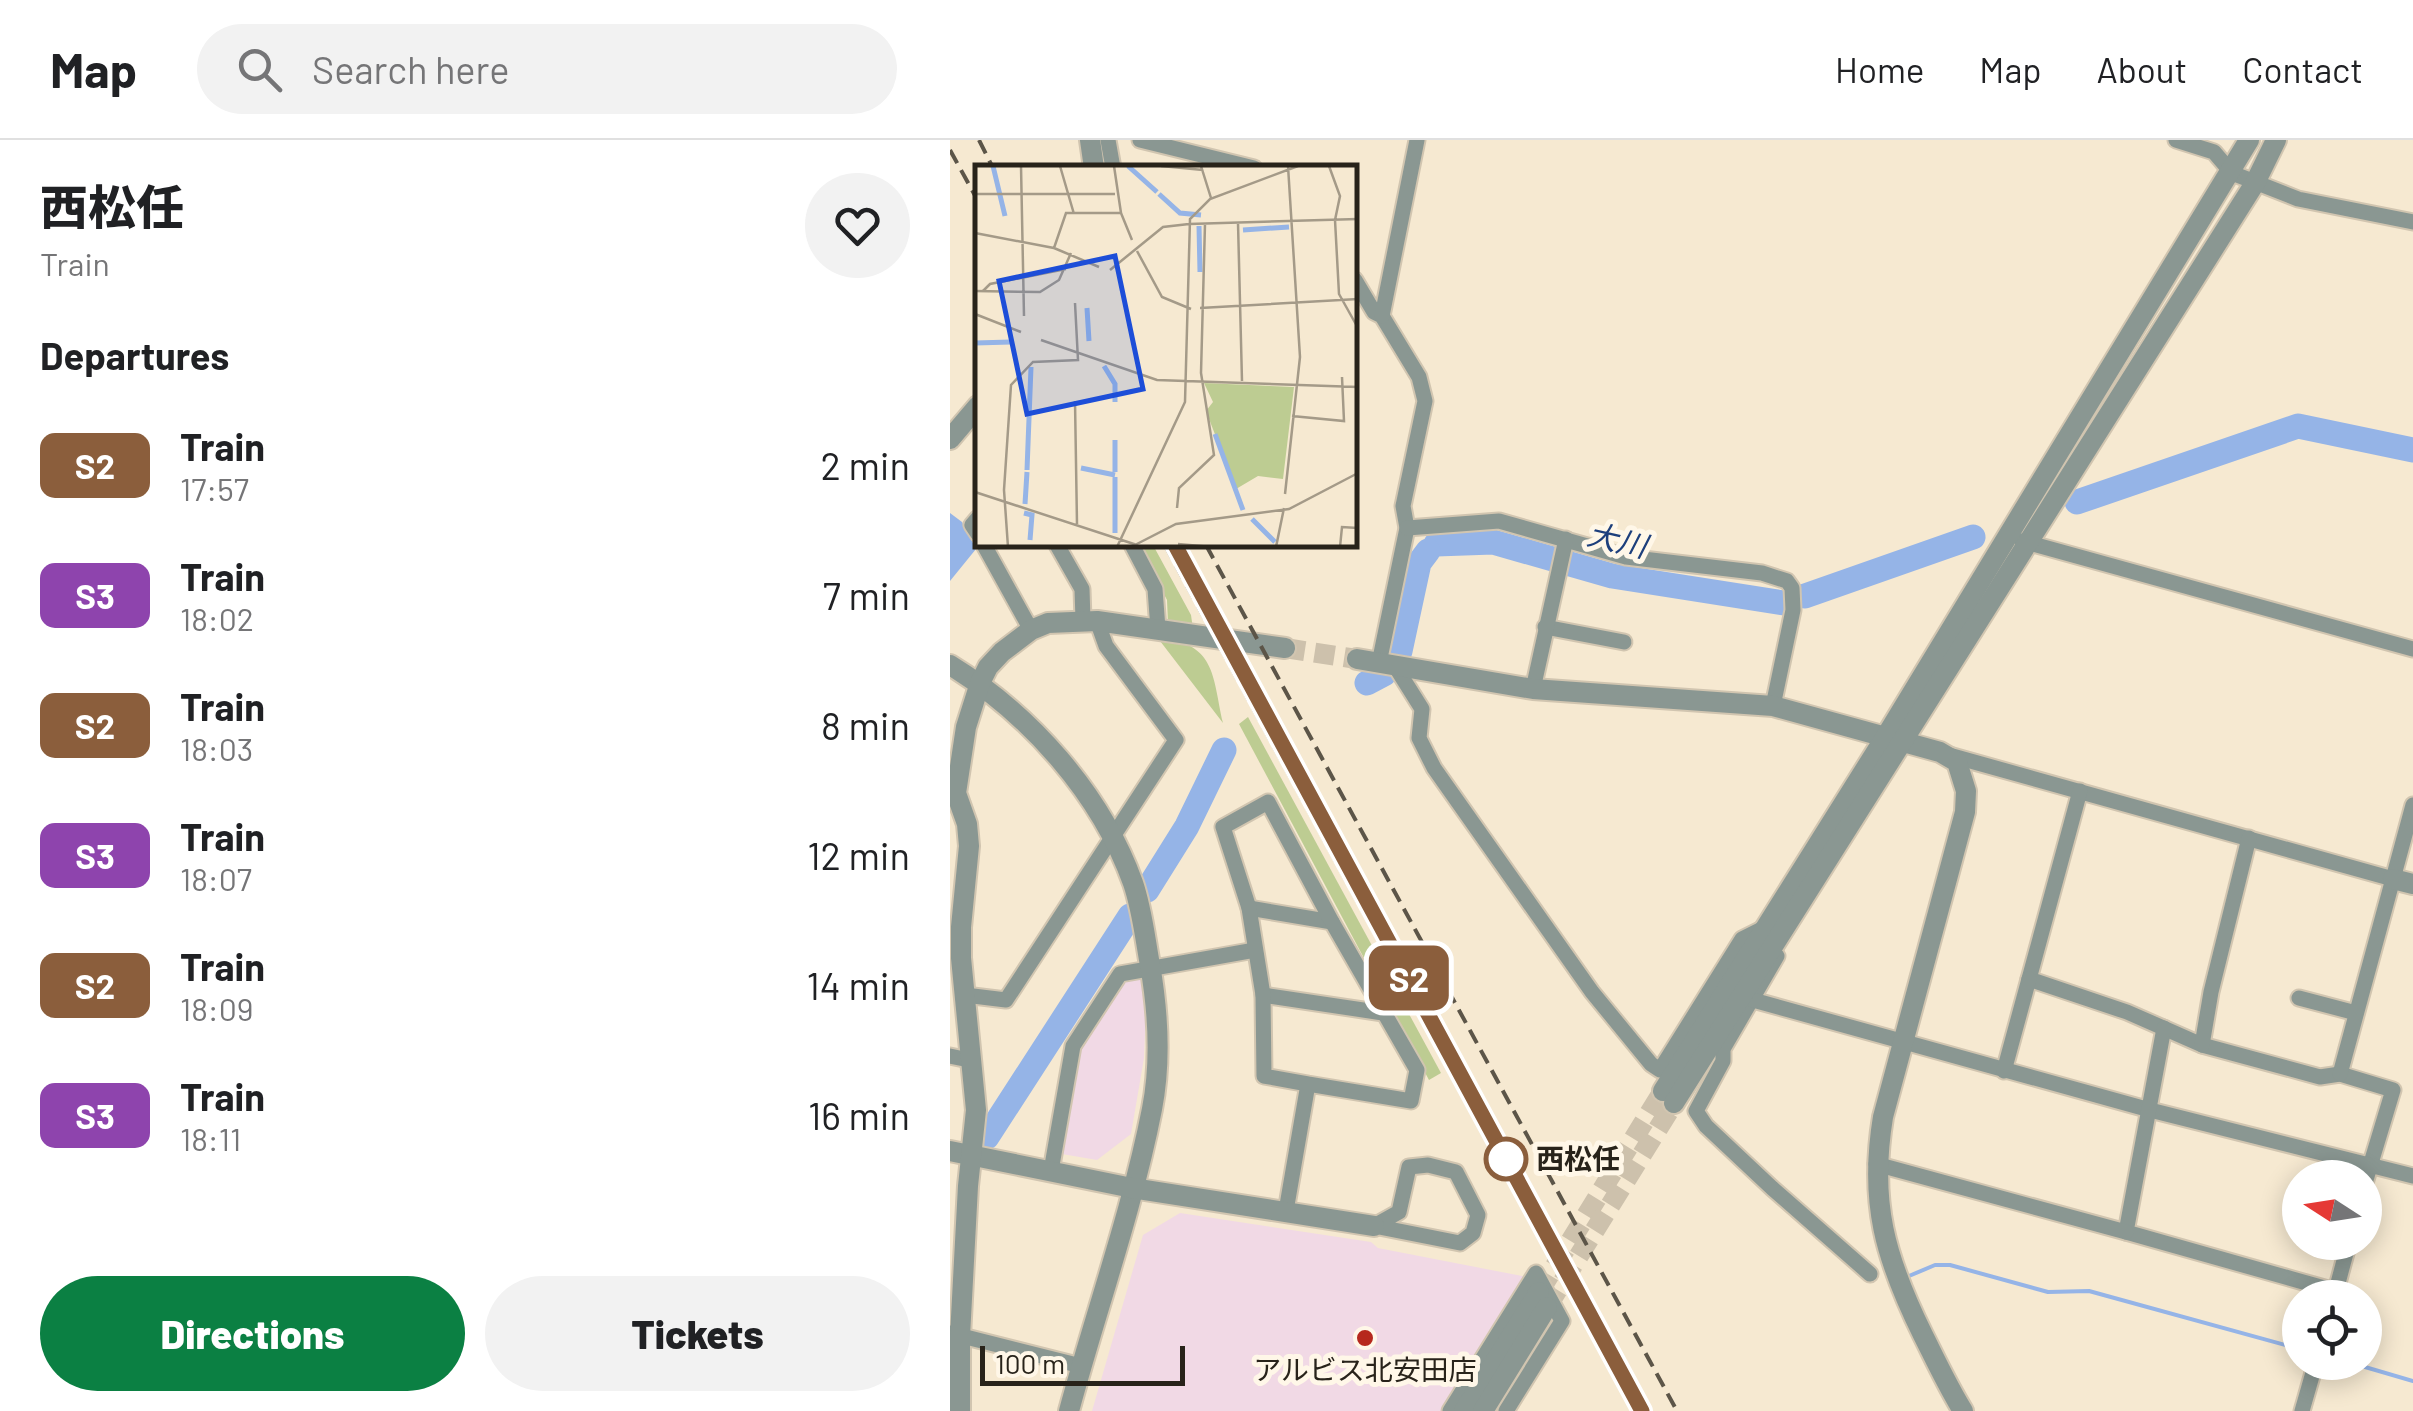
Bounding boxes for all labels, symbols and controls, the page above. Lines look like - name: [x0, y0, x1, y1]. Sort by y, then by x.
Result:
- search box: [197, 24, 897, 114]
- text: Map: [50, 40, 137, 98]
- icon: search: [232, 42, 287, 97]
- text: Search here: [312, 46, 509, 92]
- text: Home: [1835, 48, 1924, 90]
- text: Map: [1979, 48, 2042, 90]
- text: About: [2097, 48, 2187, 90]
- text: Contact: [2242, 48, 2363, 90]
- inset map: [975, 165, 1358, 548]
- button: heart: [805, 173, 910, 278]
- text: 西松任: [40, 177, 184, 235]
- text: Train: [40, 244, 110, 282]
- text: Departures: [40, 332, 229, 378]
- text: Train: [180, 423, 265, 469]
- text: 2 min: [820, 442, 910, 488]
- text: S2: [75, 444, 115, 486]
- text: 17:57: [180, 469, 249, 507]
- water label: 大川: [1584, 515, 1654, 564]
- text: Train: [180, 553, 265, 599]
- text: 7 min: [823, 572, 910, 618]
- text: S3: [75, 574, 115, 616]
- text: 18:02: [180, 599, 254, 637]
- text: Train: [180, 683, 265, 729]
- text: 8 min: [821, 702, 910, 748]
- text: S2: [75, 704, 115, 746]
- text: 18:03: [180, 729, 253, 767]
- text: Train: [180, 813, 265, 859]
- text: 12 min: [807, 832, 910, 878]
- text: S3: [75, 834, 115, 876]
- text: 18:07: [180, 859, 252, 897]
- text: Train: [180, 943, 265, 989]
- line badge: S2: [1364, 946, 1454, 1010]
- text: S2: [1389, 957, 1429, 999]
- text: 14 min: [807, 962, 910, 1008]
- text: S2: [75, 964, 115, 1006]
- text: 18:09: [180, 989, 253, 1027]
- text: Train: [180, 1073, 265, 1119]
- text: 16 min: [808, 1092, 910, 1138]
- text: S3: [75, 1094, 115, 1136]
- text: 18:11: [180, 1119, 241, 1157]
- marker: 西松任: [1485, 1138, 1527, 1180]
- place label: 西松任: [1536, 1141, 1620, 1175]
- north arrow: [2282, 1160, 2382, 1260]
- map controls: [2282, 1160, 2382, 1380]
- button: Directions: [40, 1276, 465, 1391]
- button: Tickets: [485, 1276, 910, 1391]
- button: locate: [2282, 1280, 2382, 1380]
- marker: アルビス北安田店: [1354, 1327, 1376, 1349]
- scale bar: [980, 1341, 1185, 1386]
- text: 100 m: [995, 1346, 1065, 1380]
- place label: アルビス北安田店: [1253, 1352, 1477, 1386]

